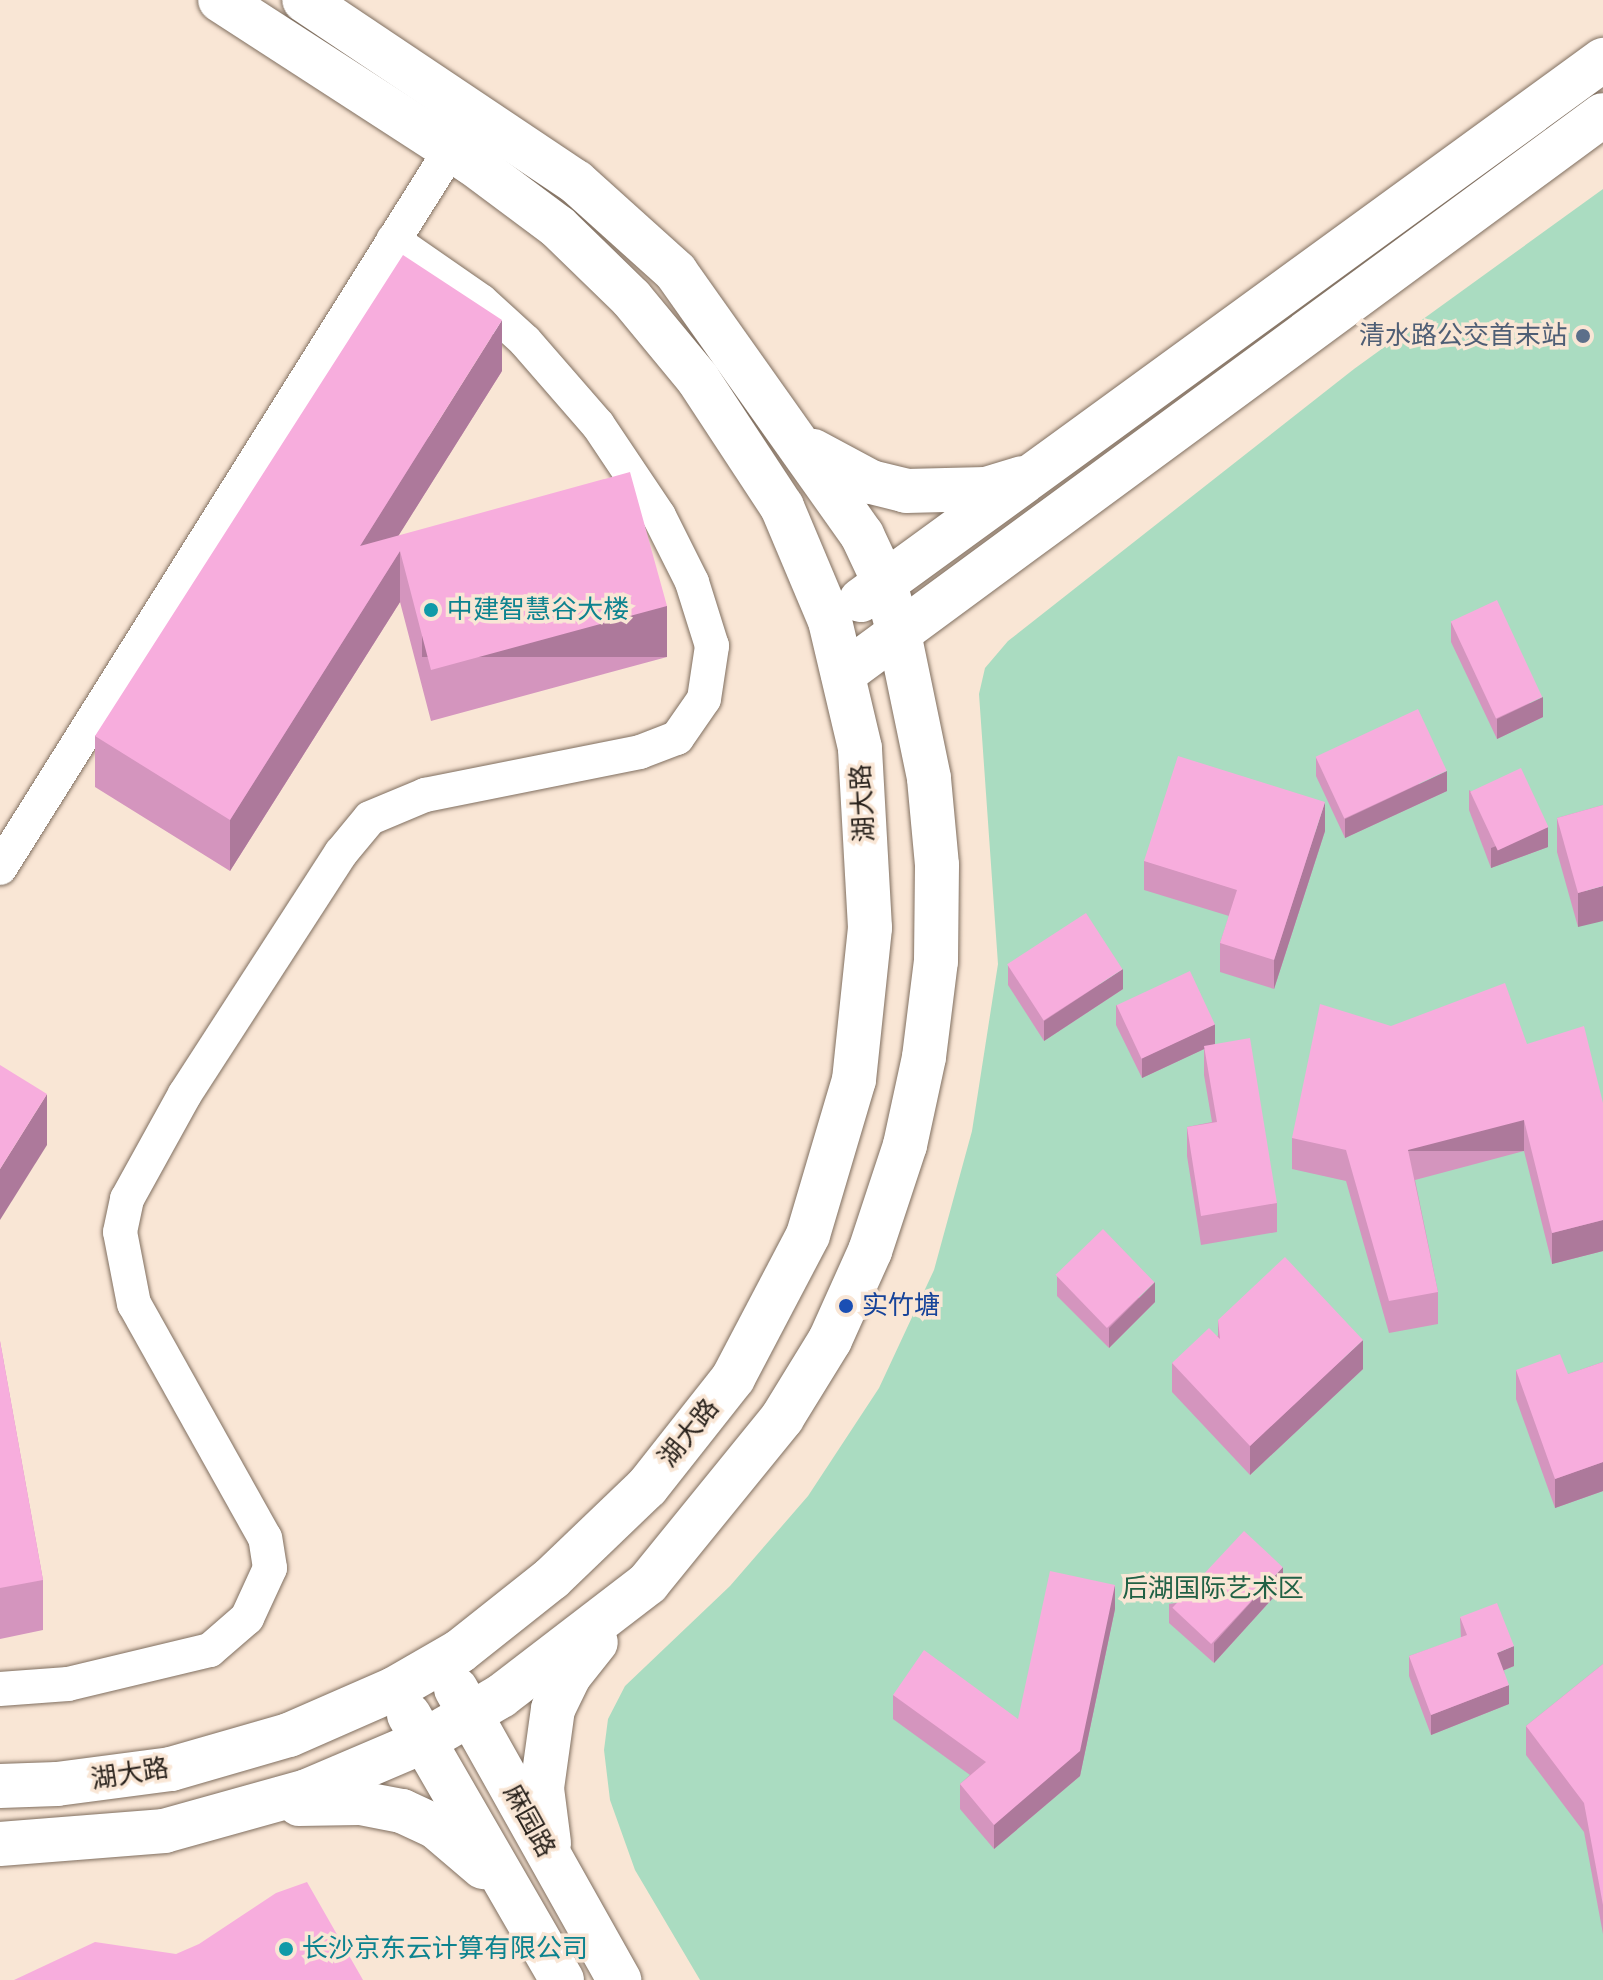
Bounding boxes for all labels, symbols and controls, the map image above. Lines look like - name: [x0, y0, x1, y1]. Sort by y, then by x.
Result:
- place label: 清水路公交首末站: [1359, 320, 1567, 352]
- marker: 清水路公交首末站: [1574, 327, 1592, 345]
- place label: 中建智慧谷大楼: [447, 594, 629, 626]
- marker: 中建智慧谷大楼: [422, 601, 440, 619]
- street label: 湖大路: [845, 763, 881, 843]
- place label: 实竹塘: [862, 1290, 940, 1322]
- marker: 实竹塘: [837, 1297, 855, 1315]
- street label: 湖大路: [652, 1393, 726, 1473]
- park label: 后湖国际艺术区: [1122, 1573, 1304, 1605]
- street label: 湖大路: [89, 1752, 171, 1796]
- street label: 麻园路: [496, 1779, 562, 1863]
- place label: 长沙京东云计算有限公司: [302, 1933, 588, 1965]
- marker: 长沙京东云计算有限公司: [277, 1940, 295, 1958]

